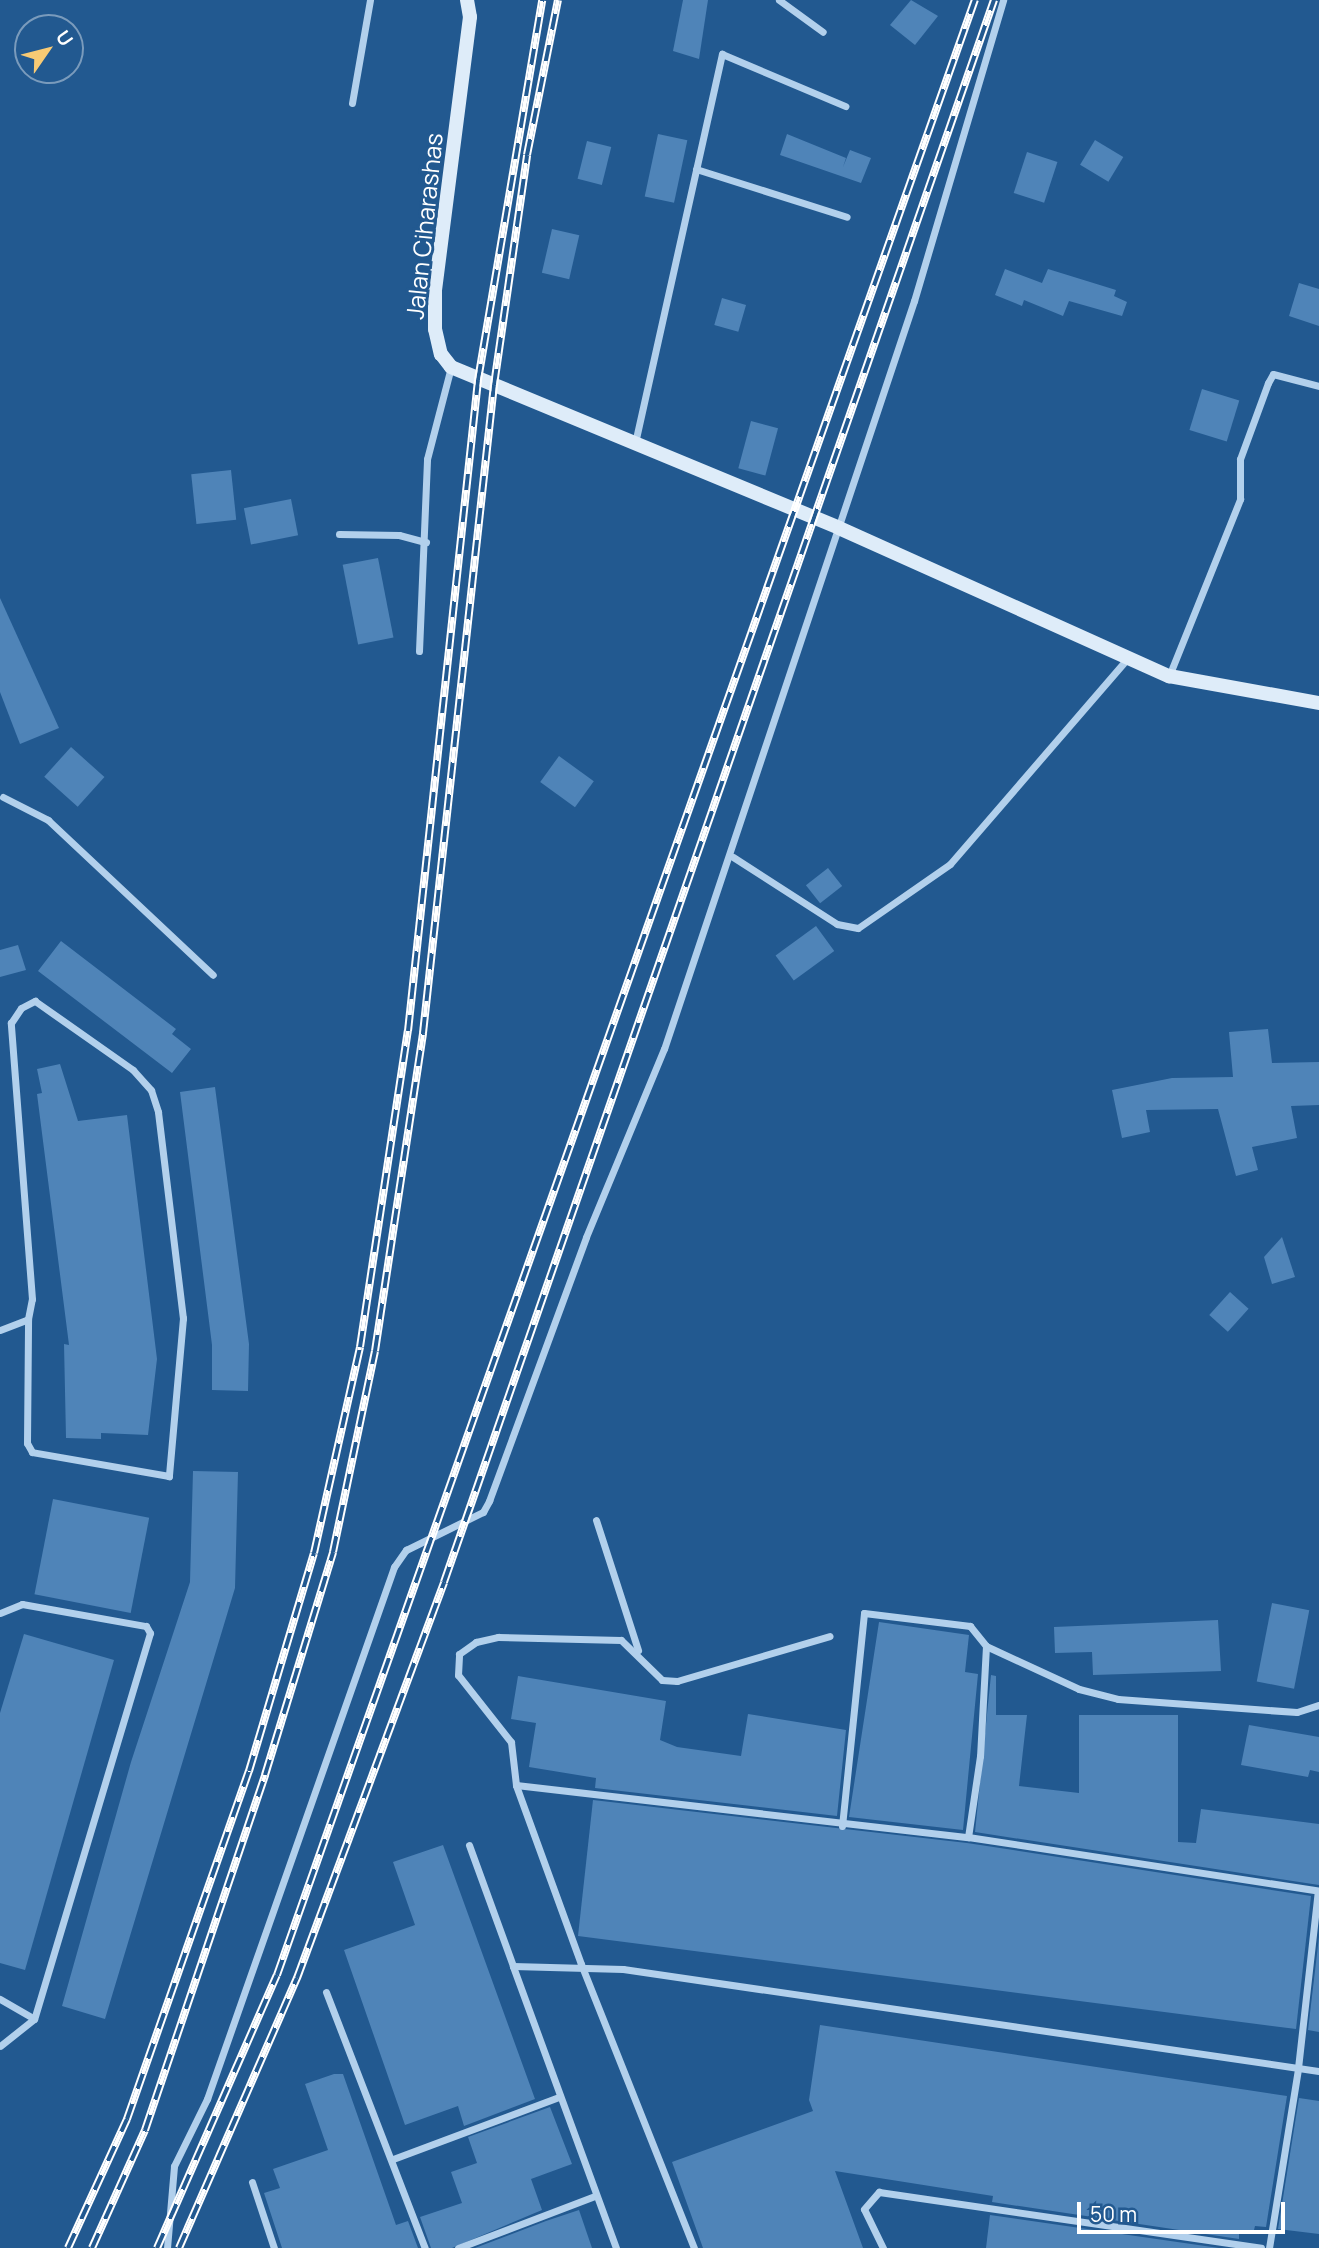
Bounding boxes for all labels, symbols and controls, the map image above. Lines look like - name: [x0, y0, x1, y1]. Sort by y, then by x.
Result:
- north arrow: [14, 14, 84, 84]
- text: U: [50, 25, 79, 51]
- street label: Jalan Ciharashas: [400, 131, 448, 321]
- scale bar: [1081, 2188, 1289, 2232]
- text: 50 m: [1090, 2200, 1137, 2228]

